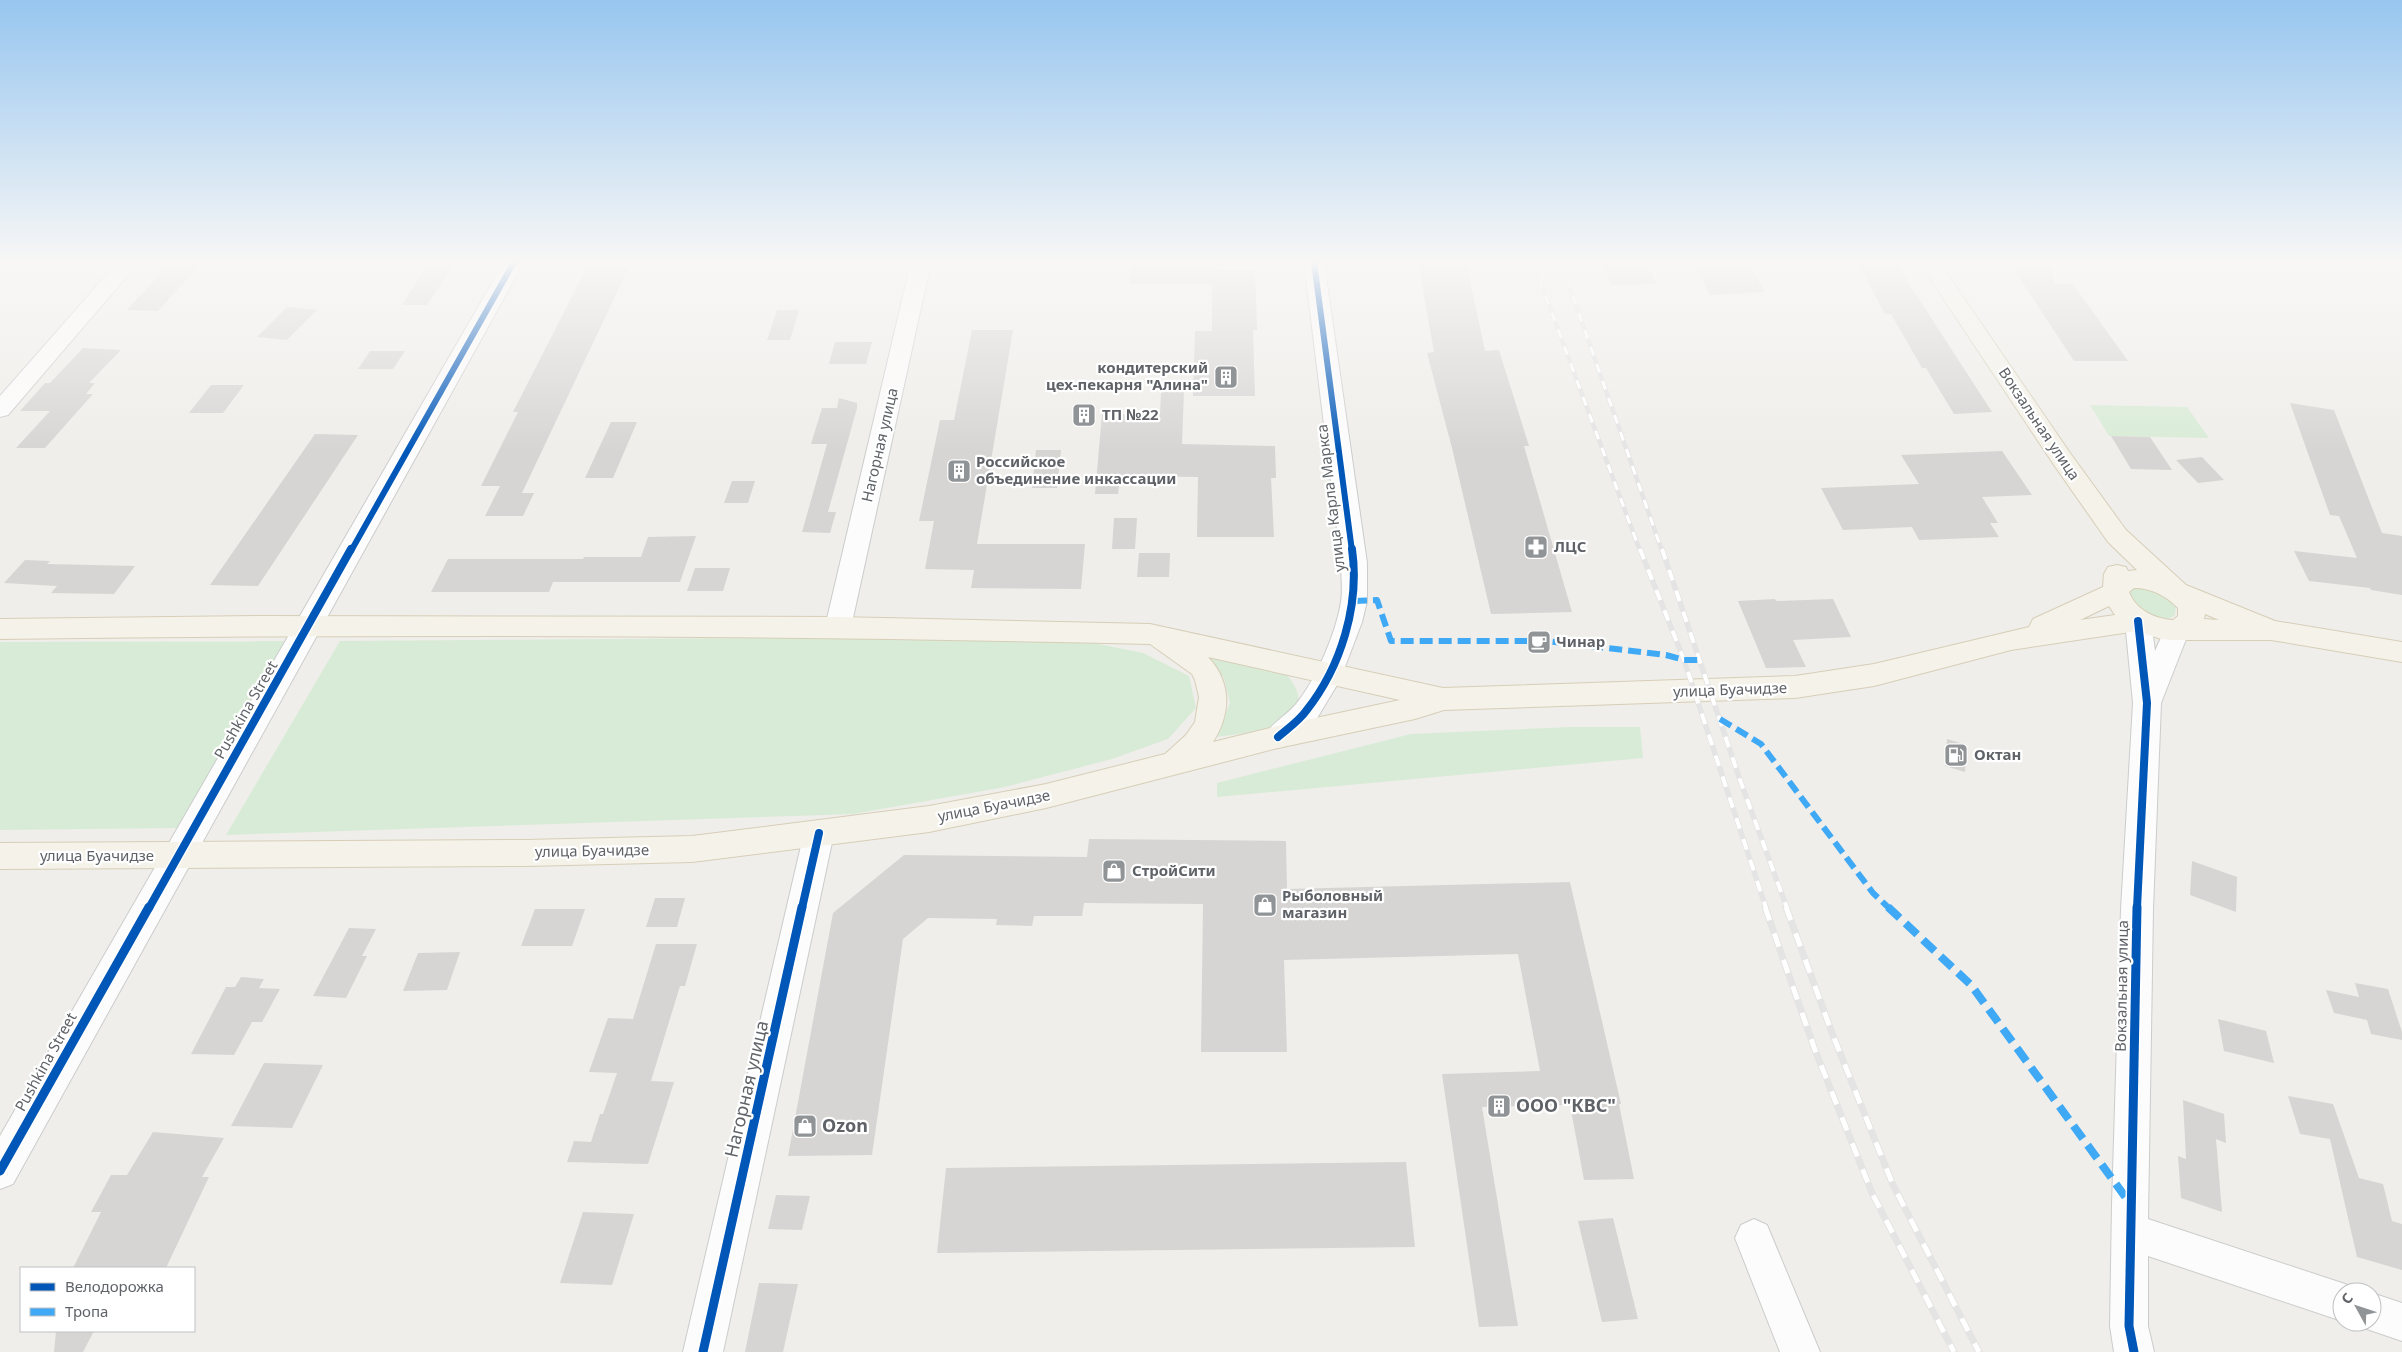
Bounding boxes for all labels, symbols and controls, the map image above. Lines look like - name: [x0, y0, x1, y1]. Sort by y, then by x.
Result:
- place label: кондитерский цех-пекарня "Алина": [1046, 357, 1208, 394]
- street label: Вокзальная улица: [1995, 363, 2085, 484]
- building icon: кондитерский цех-пекарня "Алина": [1213, 364, 1239, 390]
- street label: Нагорная улица: [856, 386, 902, 504]
- building icon: ТП №22: [1071, 402, 1097, 428]
- place label: ТП №22: [1102, 404, 1159, 424]
- street label: улица Карла Маркса: [1311, 423, 1349, 573]
- place label: Российское объединение инкассации: [976, 451, 1176, 488]
- building icon: Российское объединение инкассации: [946, 458, 972, 484]
- pharmacy icon: ЛЦС: [1523, 534, 1549, 560]
- place label: ЛЦС: [1554, 536, 1587, 556]
- cafe icon: Чинар: [1526, 629, 1552, 655]
- place label: Чинар: [1556, 631, 1605, 651]
- street label: Pushkina Street: [209, 656, 282, 762]
- street label: улица Буачидзе: [1673, 677, 1787, 701]
- fuel station icon: Октан: [1943, 742, 1969, 768]
- place label: Октан: [1974, 744, 2021, 764]
- street label: улица Буачидзе: [936, 784, 1052, 826]
- street label: улица Буачидзе: [535, 839, 649, 861]
- street label: улица Буачидзе: [40, 845, 154, 865]
- shop icon: СтройСити: [1101, 858, 1127, 884]
- place label: СтройСити: [1132, 860, 1216, 880]
- place label: Рыболовный магазин: [1282, 885, 1383, 922]
- shop icon: Рыболовный магазин: [1252, 892, 1278, 918]
- street label: Вокзальная улица: [2110, 920, 2132, 1052]
- street label: Pushkina Street: [10, 1008, 81, 1115]
- street label: Нагорная улица: [719, 1018, 773, 1160]
- building icon: ООО "КВС": [1486, 1093, 1512, 1119]
- place label: ООО "КВС": [1516, 1093, 1616, 1117]
- shop icon: Ozon: [792, 1113, 818, 1139]
- place label: Ozon: [822, 1113, 868, 1137]
- legend: [20, 1267, 195, 1332]
- text: Велодорожка: [65, 1276, 164, 1296]
- north arrow: [2332, 1282, 2382, 1332]
- text: С: [2336, 1289, 2357, 1308]
- text: Тропа: [65, 1301, 108, 1321]

